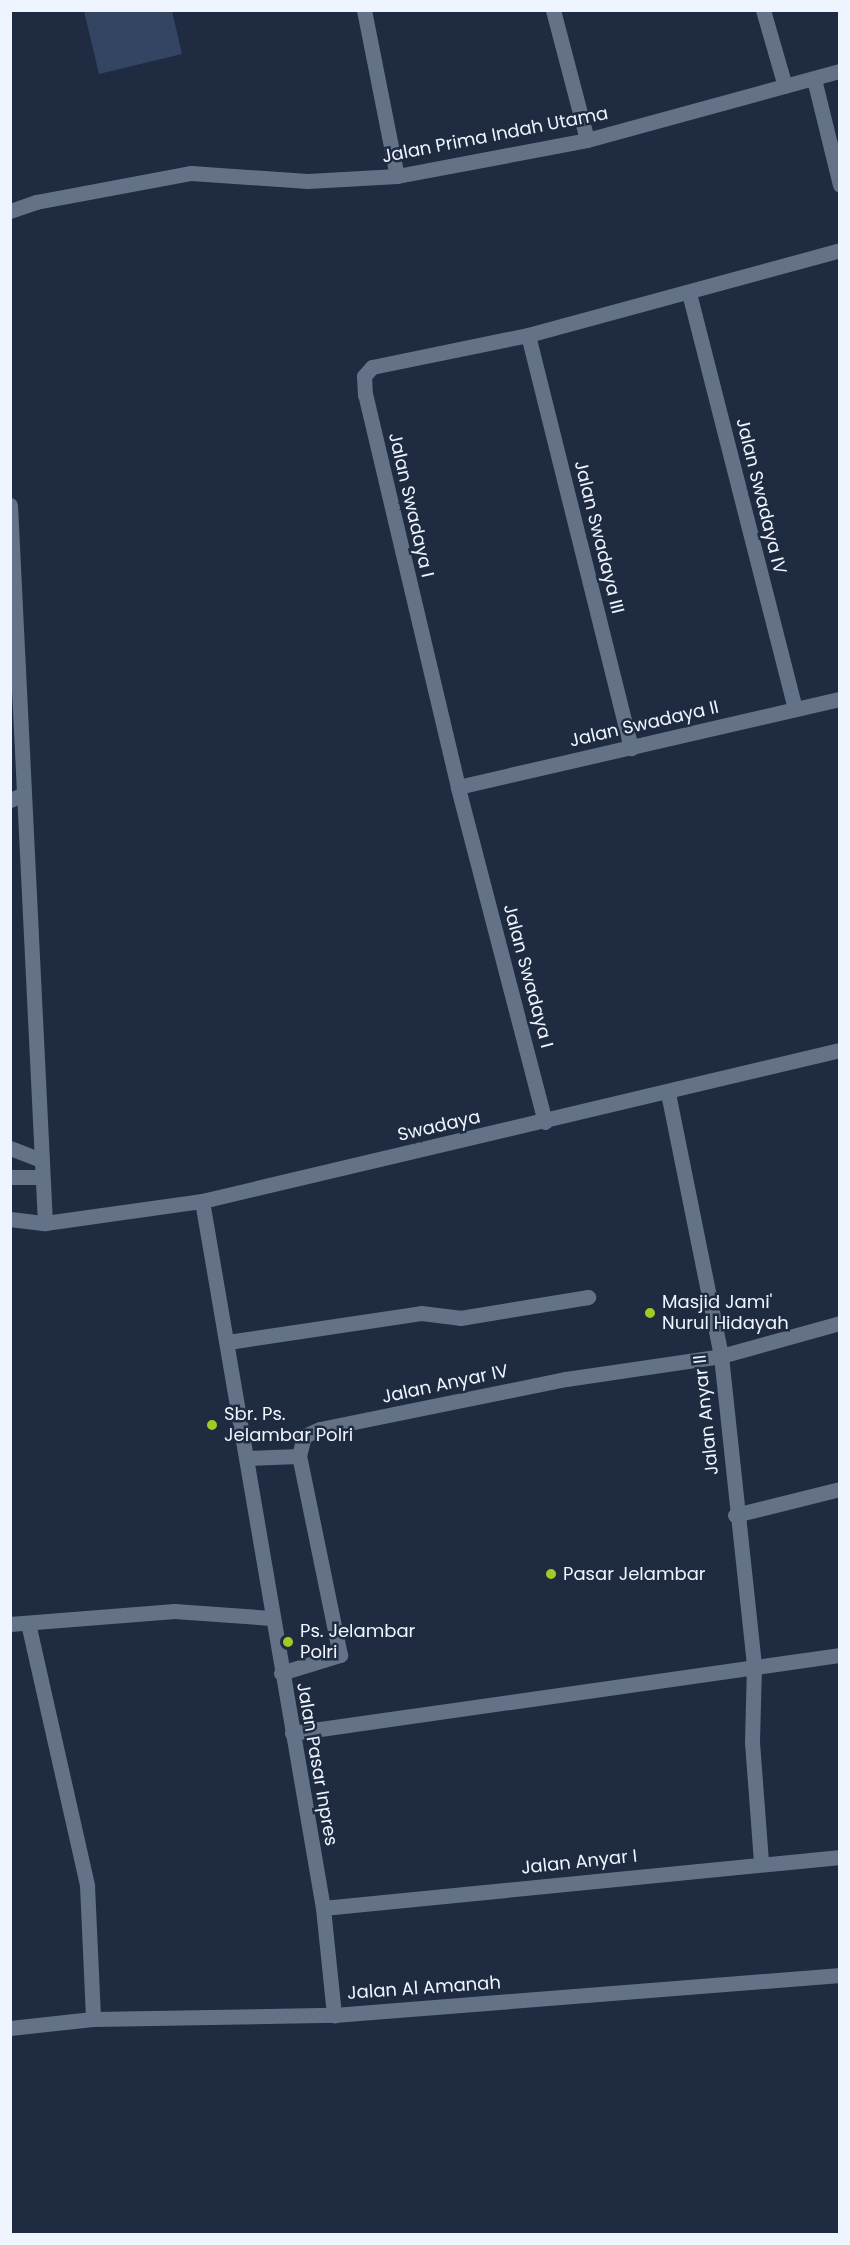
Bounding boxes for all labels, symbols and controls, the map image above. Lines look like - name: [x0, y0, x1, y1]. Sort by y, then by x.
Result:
- street label: Jalan Prima Indah Utama: [380, 102, 610, 168]
- street label: Jalan Swadaya IV: [731, 416, 791, 576]
- street label: Jalan Swadaya I: [384, 430, 438, 580]
- street label: Jalan Swadaya III: [570, 458, 628, 616]
- street label: Jalan Swadaya II: [567, 696, 721, 752]
- street label: Jalan Swadaya I: [498, 902, 558, 1050]
- street label: Swadaya: [396, 1106, 482, 1146]
- place label: Masjid Jami' Nurul Hidayah: [662, 1292, 789, 1334]
- marker: Masjid Jami' Nurul Hidayah: [643, 1306, 657, 1320]
- street label: Jalan Anyar II: [689, 1354, 723, 1476]
- street label: Jalan Anyar IV: [380, 1360, 510, 1408]
- place label: Sbr. Ps. Jelambar Polri: [224, 1404, 353, 1446]
- marker: Sbr. Ps. Jelambar Polri: [205, 1418, 219, 1432]
- place label: Pasar Jelambar: [563, 1563, 706, 1585]
- marker: Pasar Jelambar: [544, 1567, 558, 1581]
- place label: Ps. Jelambar Polri: [300, 1621, 415, 1664]
- marker: Ps. Jelambar Polri: [281, 1635, 295, 1649]
- street label: Jalan Pasar Inpres: [292, 1681, 342, 1847]
- street label: Jalan Anyar I: [520, 1845, 638, 1879]
- street label: Jalan Al Amanah: [346, 1972, 502, 2004]

